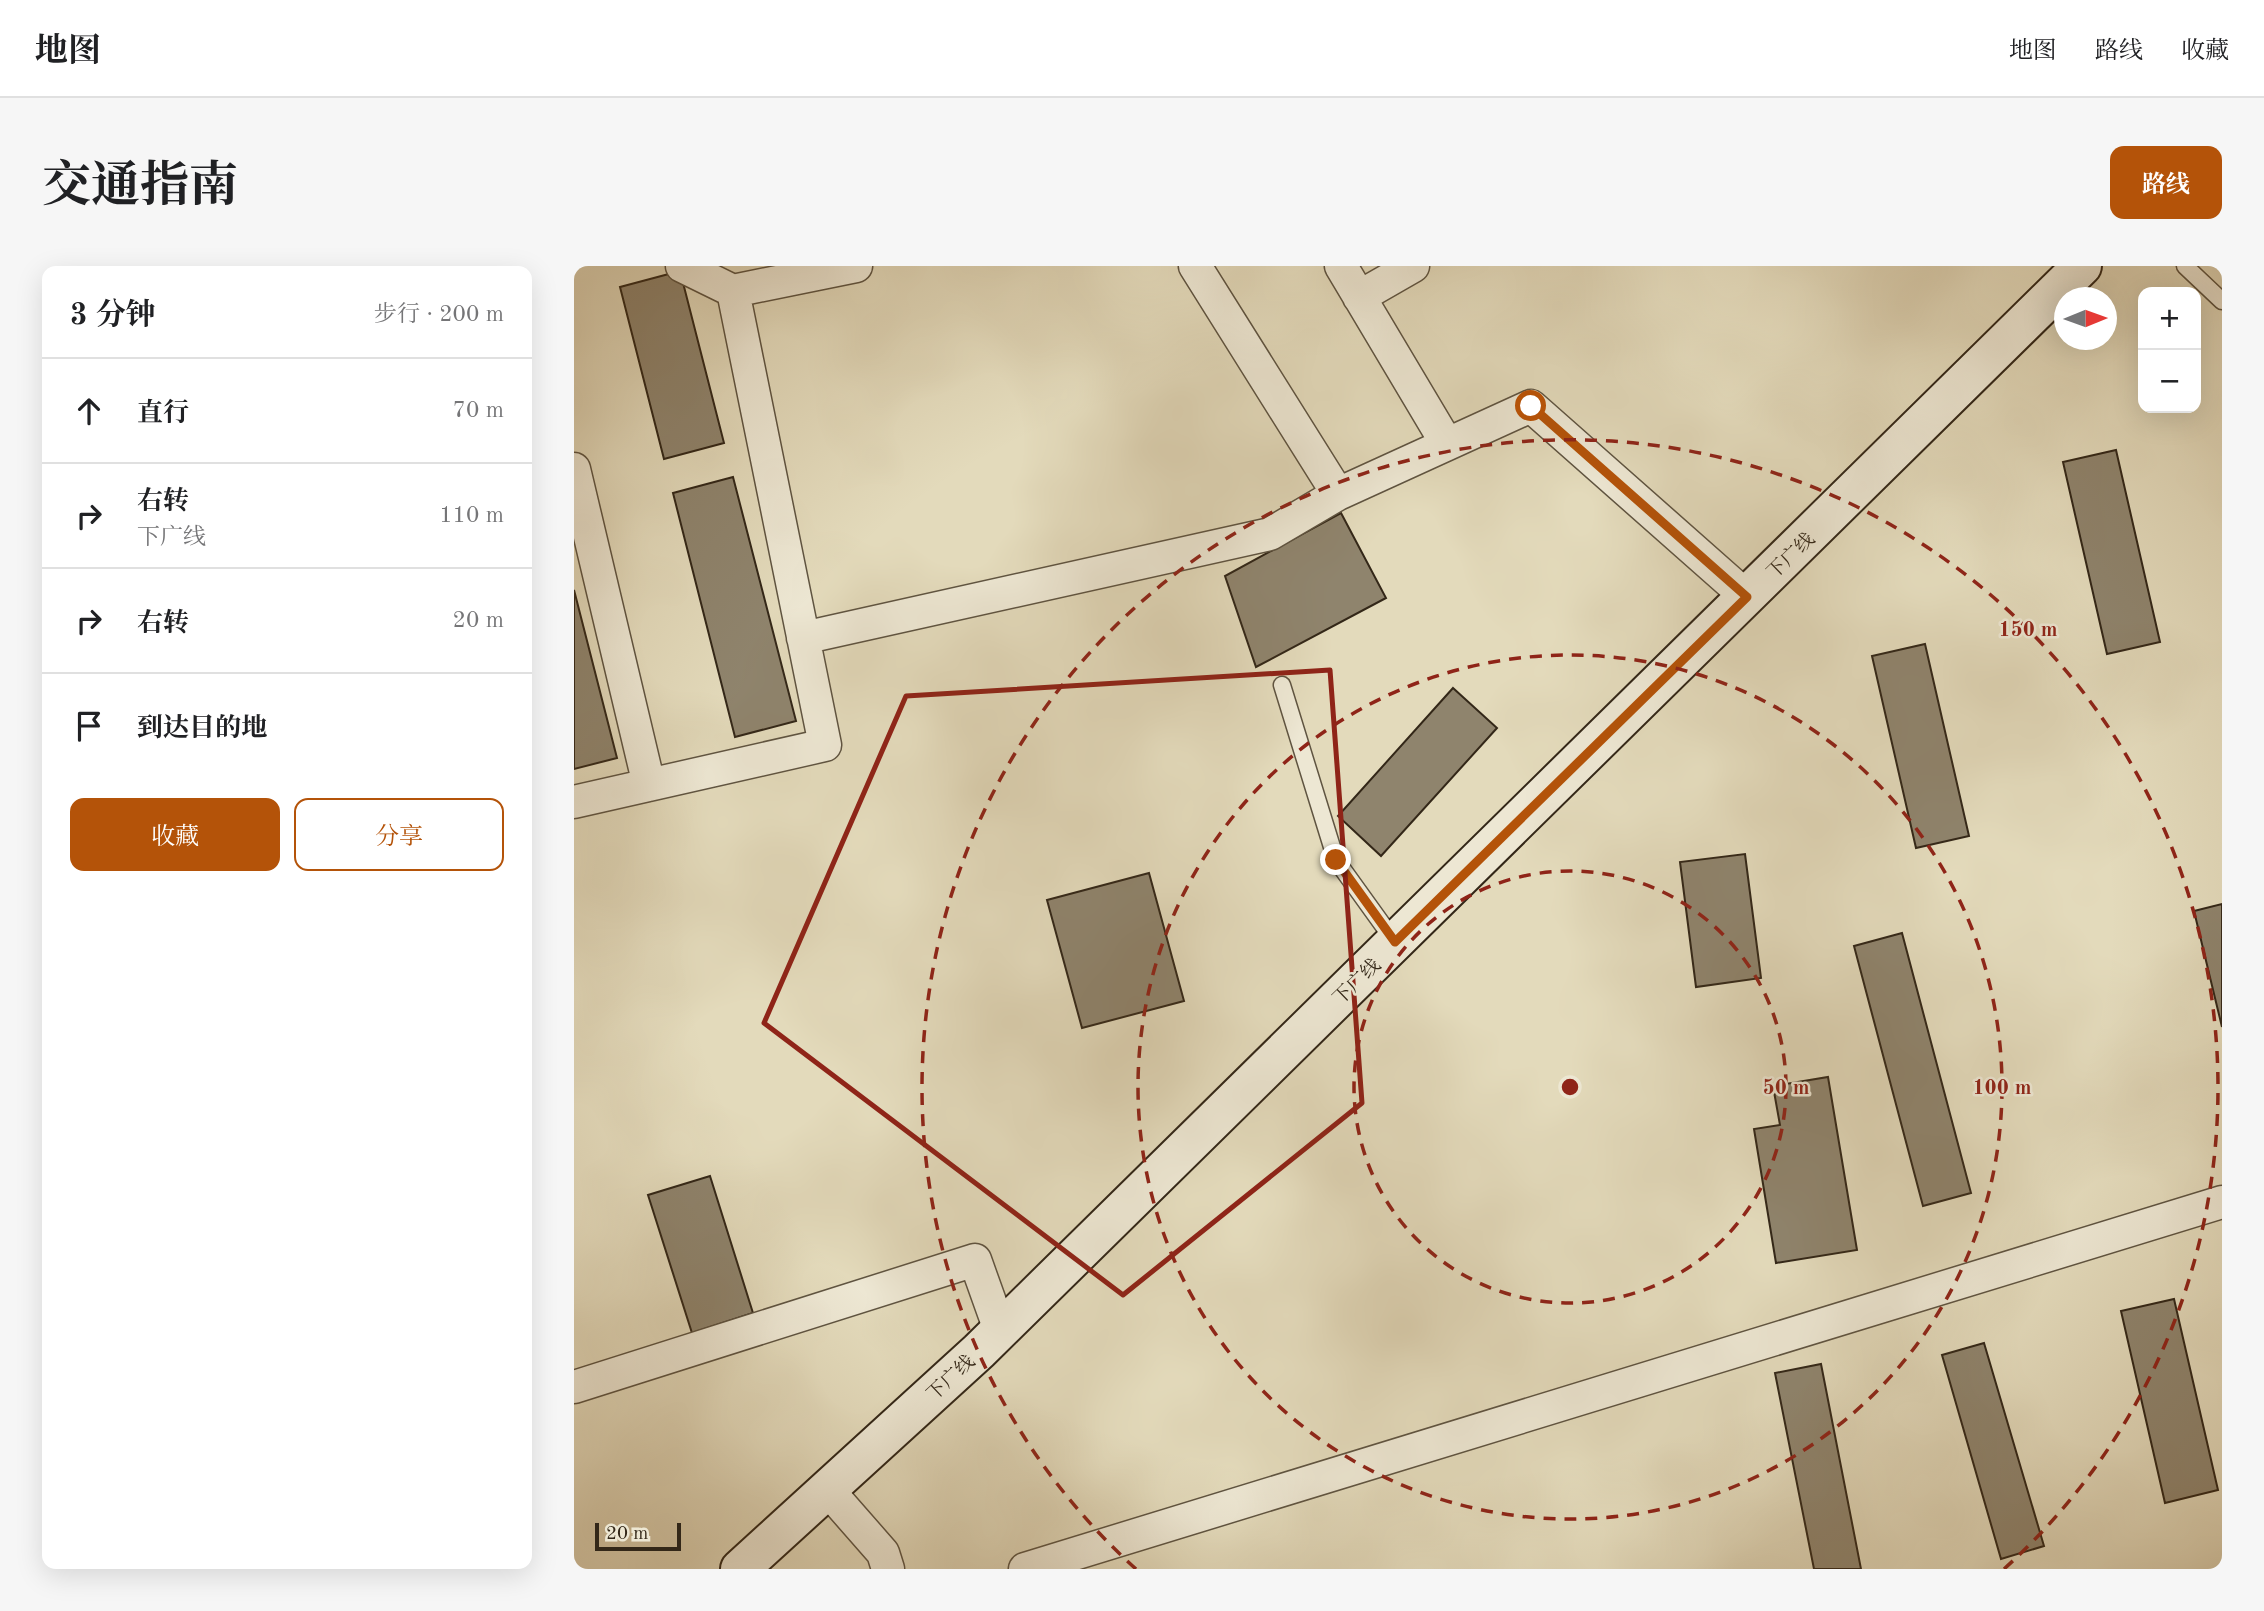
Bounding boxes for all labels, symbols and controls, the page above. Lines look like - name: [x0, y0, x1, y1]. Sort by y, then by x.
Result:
- text: 地图: [35, 36, 101, 69]
- text: 地图: [2009, 40, 2057, 64]
- text: 路线: [2095, 40, 2143, 64]
- text: 收藏: [2181, 40, 2229, 64]
- button: 路线: [2110, 146, 2222, 219]
- text: 交通指南: [42, 164, 238, 213]
- north arrow: [2054, 287, 2117, 350]
- map controls: [2138, 287, 2201, 413]
- button: +: [2138, 287, 2201, 350]
- text: 3 分钟: [70, 301, 156, 331]
- text: 步行 · 200 m: [374, 303, 504, 326]
- button: −: [2138, 350, 2201, 413]
- route start: [1515, 390, 1546, 421]
- icon: ahead: [70, 392, 108, 430]
- text: 70 m: [453, 399, 504, 422]
- text: 直行: [137, 401, 189, 427]
- text: 右转: [137, 489, 189, 515]
- icon: right: [70, 497, 108, 535]
- text: 110 m: [439, 504, 504, 527]
- text: 下广线: [137, 526, 206, 549]
- street label: 下广线: [1763, 529, 1819, 583]
- icon: right: [70, 602, 108, 640]
- text: 20 m: [453, 609, 504, 632]
- text: 右转: [137, 611, 189, 637]
- text: 150 m: [1998, 620, 2058, 641]
- icon: arrive: [70, 707, 108, 745]
- text: 到达目的地: [137, 716, 267, 742]
- button: 收藏: [70, 798, 280, 871]
- button: 分享: [294, 798, 504, 871]
- route end: [1320, 844, 1351, 875]
- street label: 下广线: [1329, 955, 1385, 1009]
- centre of rings: [1558, 1075, 1582, 1099]
- text: 50 m: [1762, 1078, 1810, 1099]
- text: 100 m: [1972, 1078, 2032, 1099]
- street label: 下广线: [923, 1351, 979, 1405]
- scale bar: [595, 1520, 681, 1552]
- text: 20 m: [606, 1525, 648, 1544]

